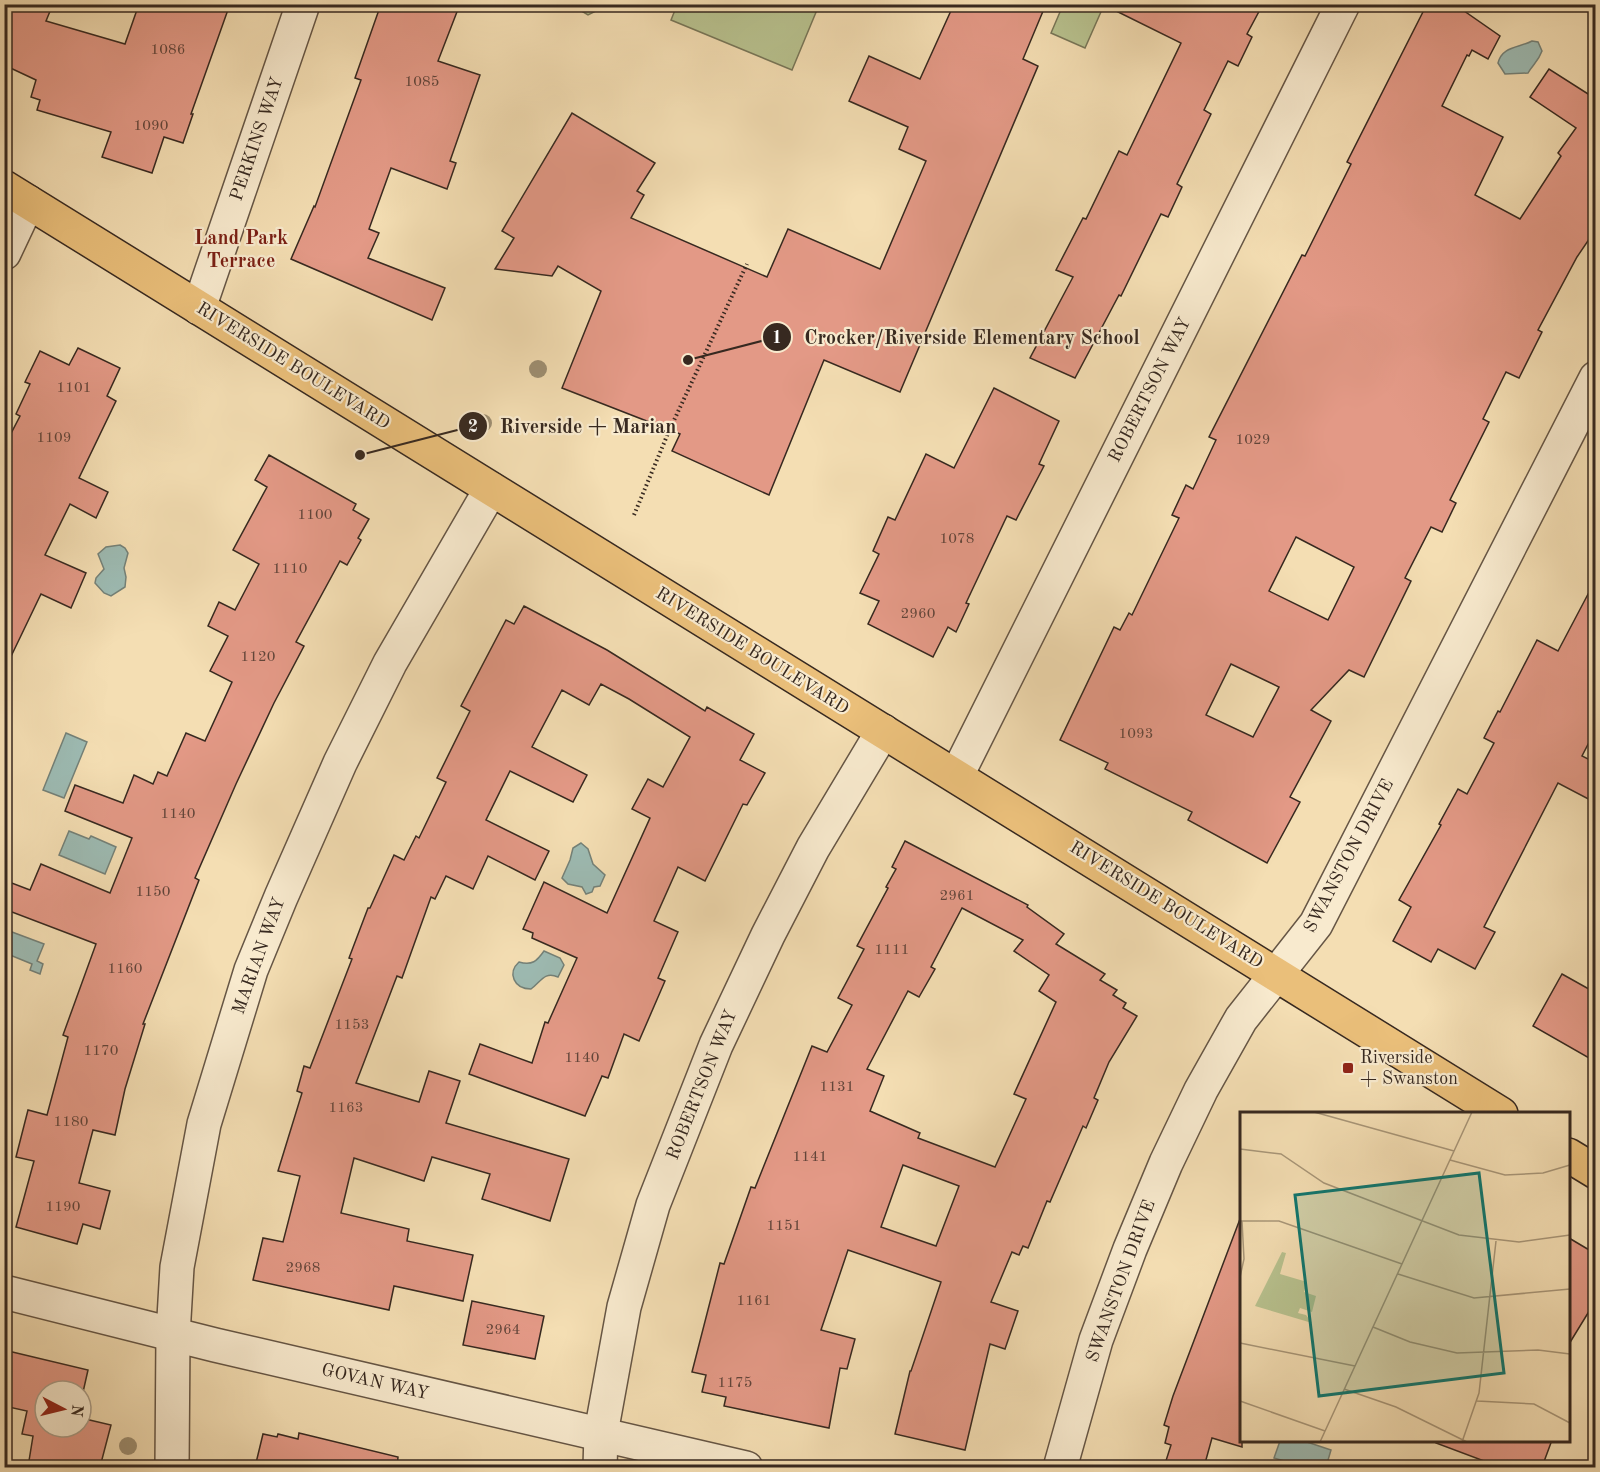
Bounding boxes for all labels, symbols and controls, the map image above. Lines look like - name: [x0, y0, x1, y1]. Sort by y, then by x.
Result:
- house number: 1086: [151, 43, 185, 58]
- street label: PERKINS WAY: [227, 75, 287, 203]
- house number: 1085: [405, 75, 439, 90]
- house number: 1090: [134, 119, 168, 134]
- district label: Land Park Terrace: [194, 229, 288, 272]
- street label: RIVERSIDE BOULEVARD: [193, 299, 393, 433]
- street label: ROBERTSON WAY: [1106, 315, 1194, 465]
- callout: Crocker/Riverside Elementary School: [762, 318, 1152, 356]
- text: 1: [772, 329, 782, 347]
- text: Crocker/Riverside Elementary School: [804, 329, 1140, 349]
- house number: 1101: [57, 381, 91, 396]
- callout: Riverside + Marian: [458, 407, 688, 445]
- text: 2: [468, 418, 478, 436]
- text: Riverside + Marian: [500, 418, 676, 438]
- house number: 1109: [37, 431, 71, 446]
- house number: 1029: [1236, 433, 1270, 448]
- house number: 1100: [298, 508, 332, 523]
- house number: 1078: [940, 532, 974, 547]
- house number: 1110: [273, 562, 307, 577]
- street label: RIVERSIDE BOULEVARD: [652, 584, 852, 718]
- house number: 2960: [901, 607, 935, 622]
- house number: 1120: [241, 650, 275, 665]
- house number: 1093: [1119, 727, 1153, 742]
- street label: SWANSTON DRIVE: [1301, 776, 1397, 936]
- house number: 1140: [161, 807, 195, 822]
- street label: RIVERSIDE BOULEVARD: [1066, 838, 1266, 972]
- house number: 1150: [136, 885, 170, 900]
- house number: 2961: [940, 889, 974, 904]
- street label: MARIAN WAY: [230, 895, 288, 1017]
- house number: 1111: [875, 943, 909, 958]
- house number: 1160: [108, 962, 142, 977]
- street label: ROBERTSON WAY: [664, 1007, 740, 1163]
- house number: 1153: [335, 1018, 369, 1033]
- house number: 1170: [84, 1044, 118, 1059]
- place label: Riverside + Swanston: [1360, 1049, 1458, 1088]
- house number: 1140: [565, 1051, 599, 1066]
- marker: Riverside + Swanston: [1341, 1061, 1355, 1075]
- house number: 1131: [820, 1080, 854, 1095]
- house number: 1163: [329, 1101, 363, 1116]
- inset map: [1240, 1112, 1570, 1442]
- house number: 1180: [54, 1115, 88, 1130]
- house number: 1141: [793, 1150, 827, 1165]
- street label: SWANSTON DRIVE: [1083, 1197, 1159, 1365]
- house number: 1190: [46, 1200, 80, 1215]
- house number: 1151: [767, 1219, 801, 1234]
- house number: 2968: [286, 1261, 320, 1276]
- house number: 1161: [737, 1294, 771, 1309]
- house number: 2964: [486, 1323, 520, 1338]
- street label: GOVAN WAY: [320, 1361, 430, 1403]
- house number: 1175: [718, 1376, 752, 1391]
- north arrow: [33, 1379, 93, 1439]
- text: N: [67, 1404, 85, 1418]

